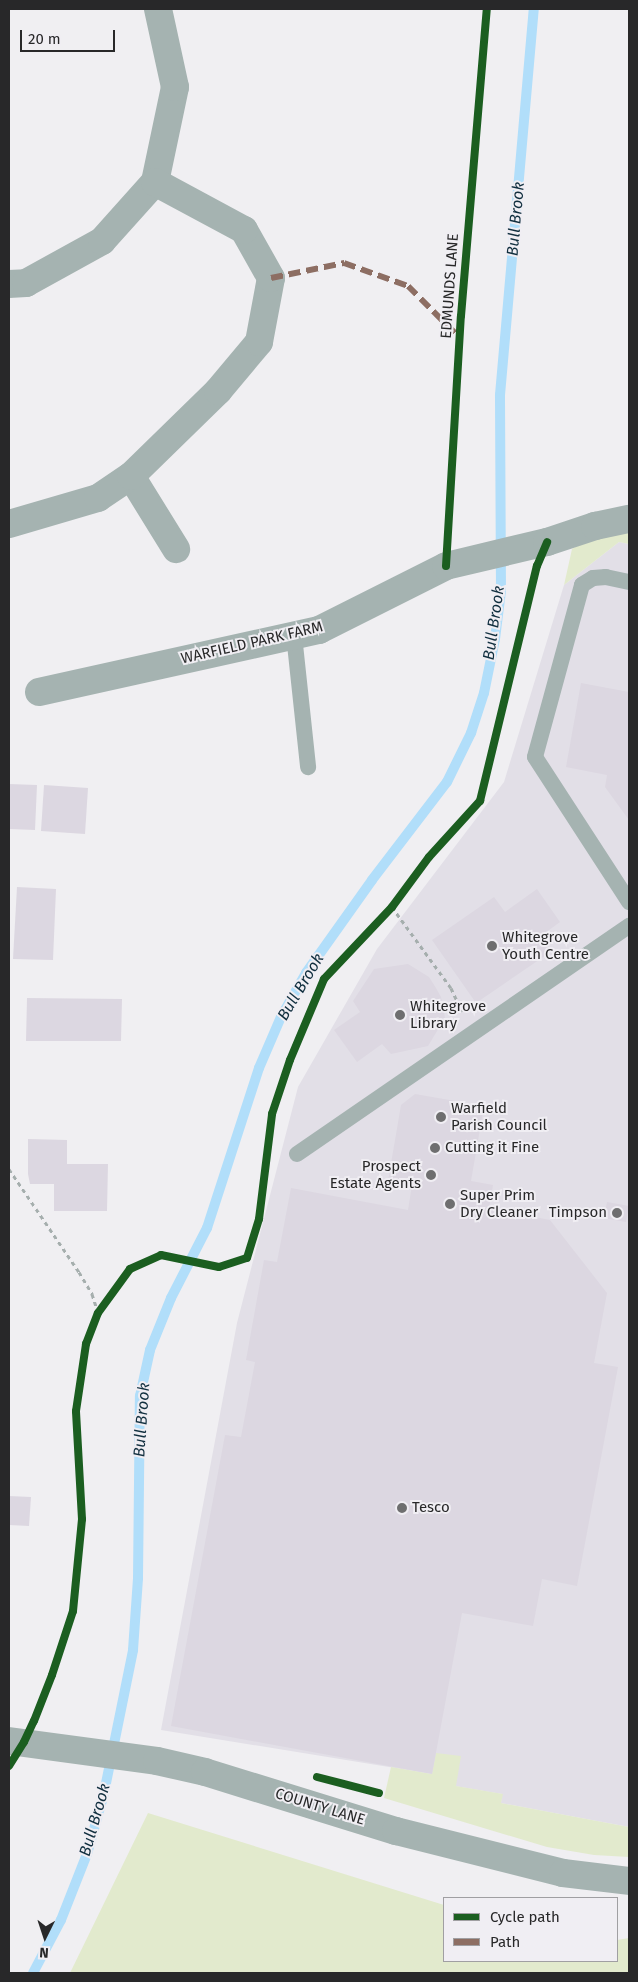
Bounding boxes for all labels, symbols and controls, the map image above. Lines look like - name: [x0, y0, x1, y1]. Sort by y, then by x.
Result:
- scale bar: [22, 20, 118, 52]
- text: 20 m: [28, 30, 61, 48]
- water label: Bull Brook: [503, 181, 529, 257]
- street label: EDMUNDS LANE: [437, 233, 463, 339]
- water label: Bull Brook: [479, 585, 509, 661]
- street label: WARFIELD PARK FARM: [179, 618, 325, 668]
- place label: Whitegrove Youth Centre: [502, 928, 589, 963]
- marker: Whitegrove Youth Centre: [486, 940, 498, 952]
- water label: Bull Brook: [274, 950, 328, 1024]
- place label: Whitegrove Library: [410, 997, 486, 1032]
- marker: Whitegrove Library: [394, 1009, 406, 1021]
- place label: Warfield Parish Council: [451, 1099, 547, 1134]
- marker: Warfield Parish Council: [435, 1111, 447, 1123]
- place label: Cutting it Fine: [445, 1139, 539, 1157]
- marker: Cutting it Fine: [429, 1142, 441, 1154]
- place label: Prospect Estate Agents: [330, 1157, 421, 1192]
- marker: Prospect Estate Agents: [425, 1169, 437, 1181]
- place label: Super Prim Dry Cleaner: [460, 1186, 538, 1221]
- marker: Super Prim Dry Cleaner: [444, 1198, 456, 1210]
- place label: Timpson: [549, 1204, 607, 1222]
- marker: Timpson: [611, 1207, 623, 1219]
- water label: Bull Brook: [130, 1382, 154, 1458]
- place label: Tesco: [412, 1499, 450, 1517]
- marker: Tesco: [396, 1502, 408, 1514]
- water label: Bull Brook: [75, 1781, 115, 1859]
- street label: COUNTY LANE: [273, 1785, 367, 1829]
- legend: [443, 1897, 618, 1962]
- text: Cycle path: [490, 1908, 560, 1926]
- north arrow: [20, 1912, 70, 1962]
- text: Path: [490, 1933, 520, 1951]
- text: N: [39, 1944, 49, 1961]

